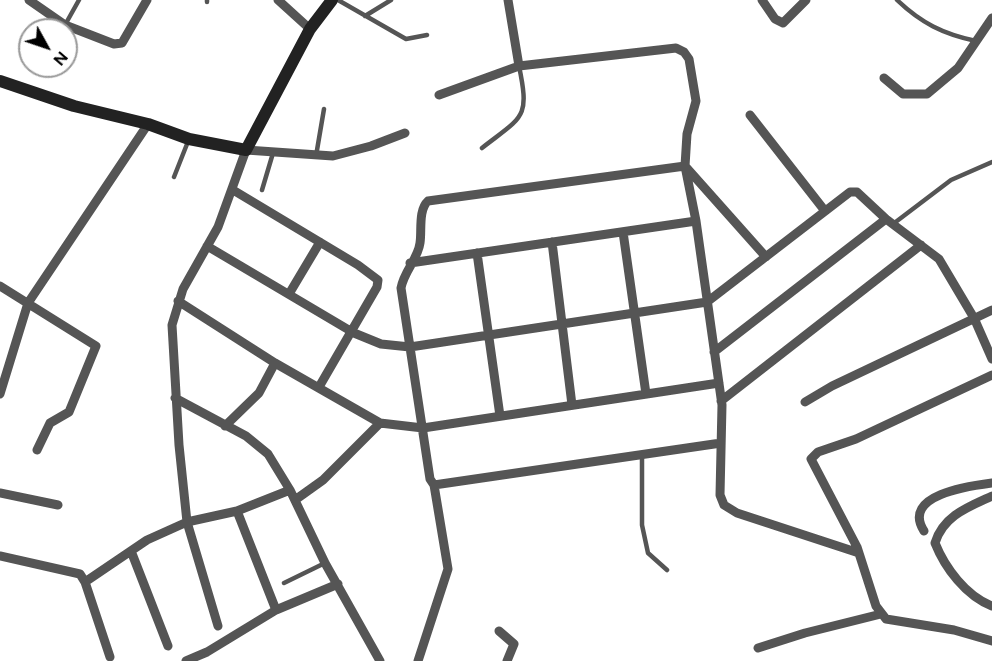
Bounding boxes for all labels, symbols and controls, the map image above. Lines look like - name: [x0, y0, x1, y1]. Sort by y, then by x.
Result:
- north arrow: [18, 18, 78, 78]
- text: N: [49, 48, 72, 69]

